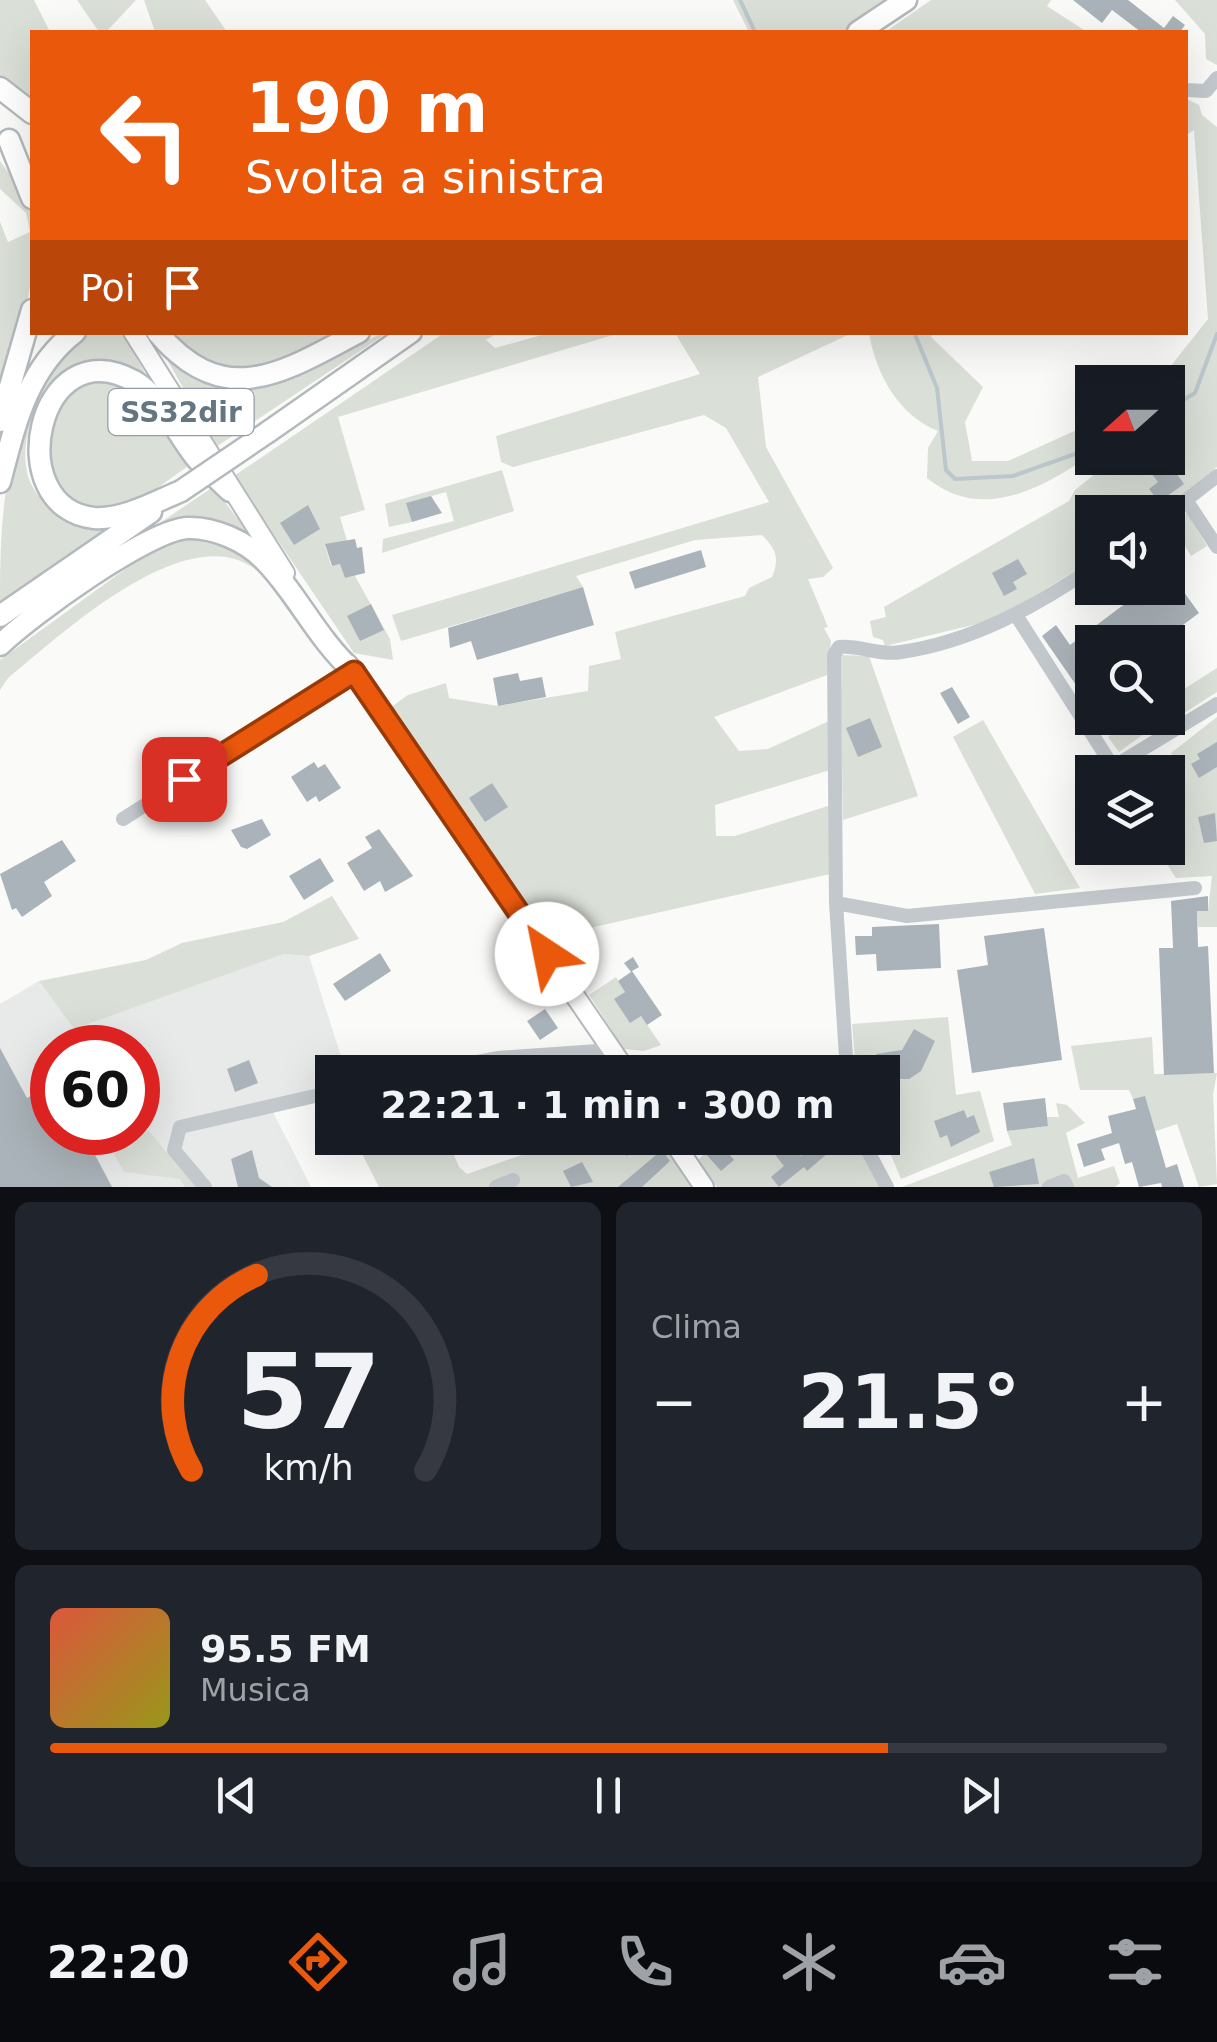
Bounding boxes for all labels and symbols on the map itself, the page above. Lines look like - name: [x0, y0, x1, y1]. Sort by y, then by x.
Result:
- north arrow: [1075, 365, 1185, 475]
- road number: SS32dir: [109, 389, 254, 435]
- pin: [142, 737, 227, 822]
- position arrow: [495, 902, 599, 1006]
- speed limit sign: 60: [30, 1025, 160, 1155]

